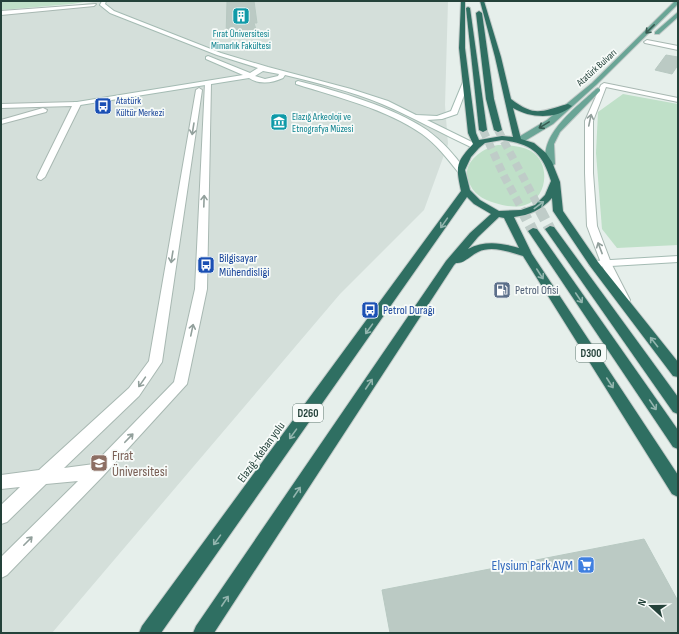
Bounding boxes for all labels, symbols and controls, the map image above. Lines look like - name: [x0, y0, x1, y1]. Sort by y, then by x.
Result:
- building icon: Fırat Üniversitesi Mimarlık Fakültesi: [231, 6, 251, 26]
- one-way arrow: [645, 24, 655, 34]
- place label: Fırat Üniversitesi Mimarlık Fakültesi: [211, 28, 271, 52]
- street label: Atatürk Bulvarı: [574, 47, 619, 89]
- place label: Atatürk Kültür Merkezi: [115, 95, 164, 119]
- bus stop icon: Atatürk Kültür Merkezi: [93, 96, 113, 116]
- place label: Elazığ Arkeoloji ve Etnografya Müzesi: [292, 111, 353, 135]
- museum icon: Elazığ Arkeoloji ve Etnografya Müzesi: [269, 112, 289, 132]
- one-way arrow: [587, 114, 595, 127]
- one-way arrow: [188, 122, 196, 135]
- one-way arrow: [538, 122, 550, 130]
- one-way arrow: [201, 195, 208, 208]
- one-way arrow: [533, 200, 544, 209]
- one-way arrow: [440, 217, 448, 228]
- one-way arrow: [596, 243, 604, 255]
- one-way arrow: [168, 250, 176, 263]
- place label: Bilgisayar Mühendisliği: [219, 251, 270, 280]
- bus stop icon: Bilgisayar Mühendisliği: [196, 255, 216, 275]
- one-way arrow: [536, 268, 544, 280]
- fuel station icon: Petrol Ofisi: [492, 280, 512, 300]
- place label: Petrol Ofisi: [515, 283, 559, 298]
- one-way arrow: [575, 292, 583, 303]
- bus stop icon: Petrol Durağı: [360, 300, 380, 320]
- place label: Petrol Durağı: [383, 303, 435, 318]
- one-way arrow: [189, 323, 197, 336]
- one-way arrow: [364, 323, 373, 334]
- one-way arrow: [650, 336, 658, 347]
- road number: D300: [576, 344, 606, 362]
- one-way arrow: [138, 376, 146, 387]
- one-way arrow: [606, 377, 614, 388]
- one-way arrow: [365, 379, 373, 390]
- one-way arrow: [649, 399, 657, 410]
- road number: D260: [293, 404, 323, 422]
- street label: Elazığ-Keban yolu: [234, 419, 288, 486]
- one-way arrow: [288, 429, 297, 440]
- one-way arrow: [124, 433, 134, 443]
- place label: Fırat Üniversitesi: [112, 447, 167, 480]
- school or university icon: Fırat Üniversitesi: [89, 453, 109, 473]
- one-way arrow: [293, 487, 301, 498]
- one-way arrow: [212, 534, 221, 545]
- one-way arrow: [24, 536, 33, 546]
- supermarket icon: Elysium Park AVM: [576, 555, 596, 575]
- place label: Elysium Park AVM: [492, 557, 573, 574]
- north arrow: [631, 586, 671, 626]
- one-way arrow: [221, 595, 229, 606]
- text: N: [635, 597, 649, 608]

